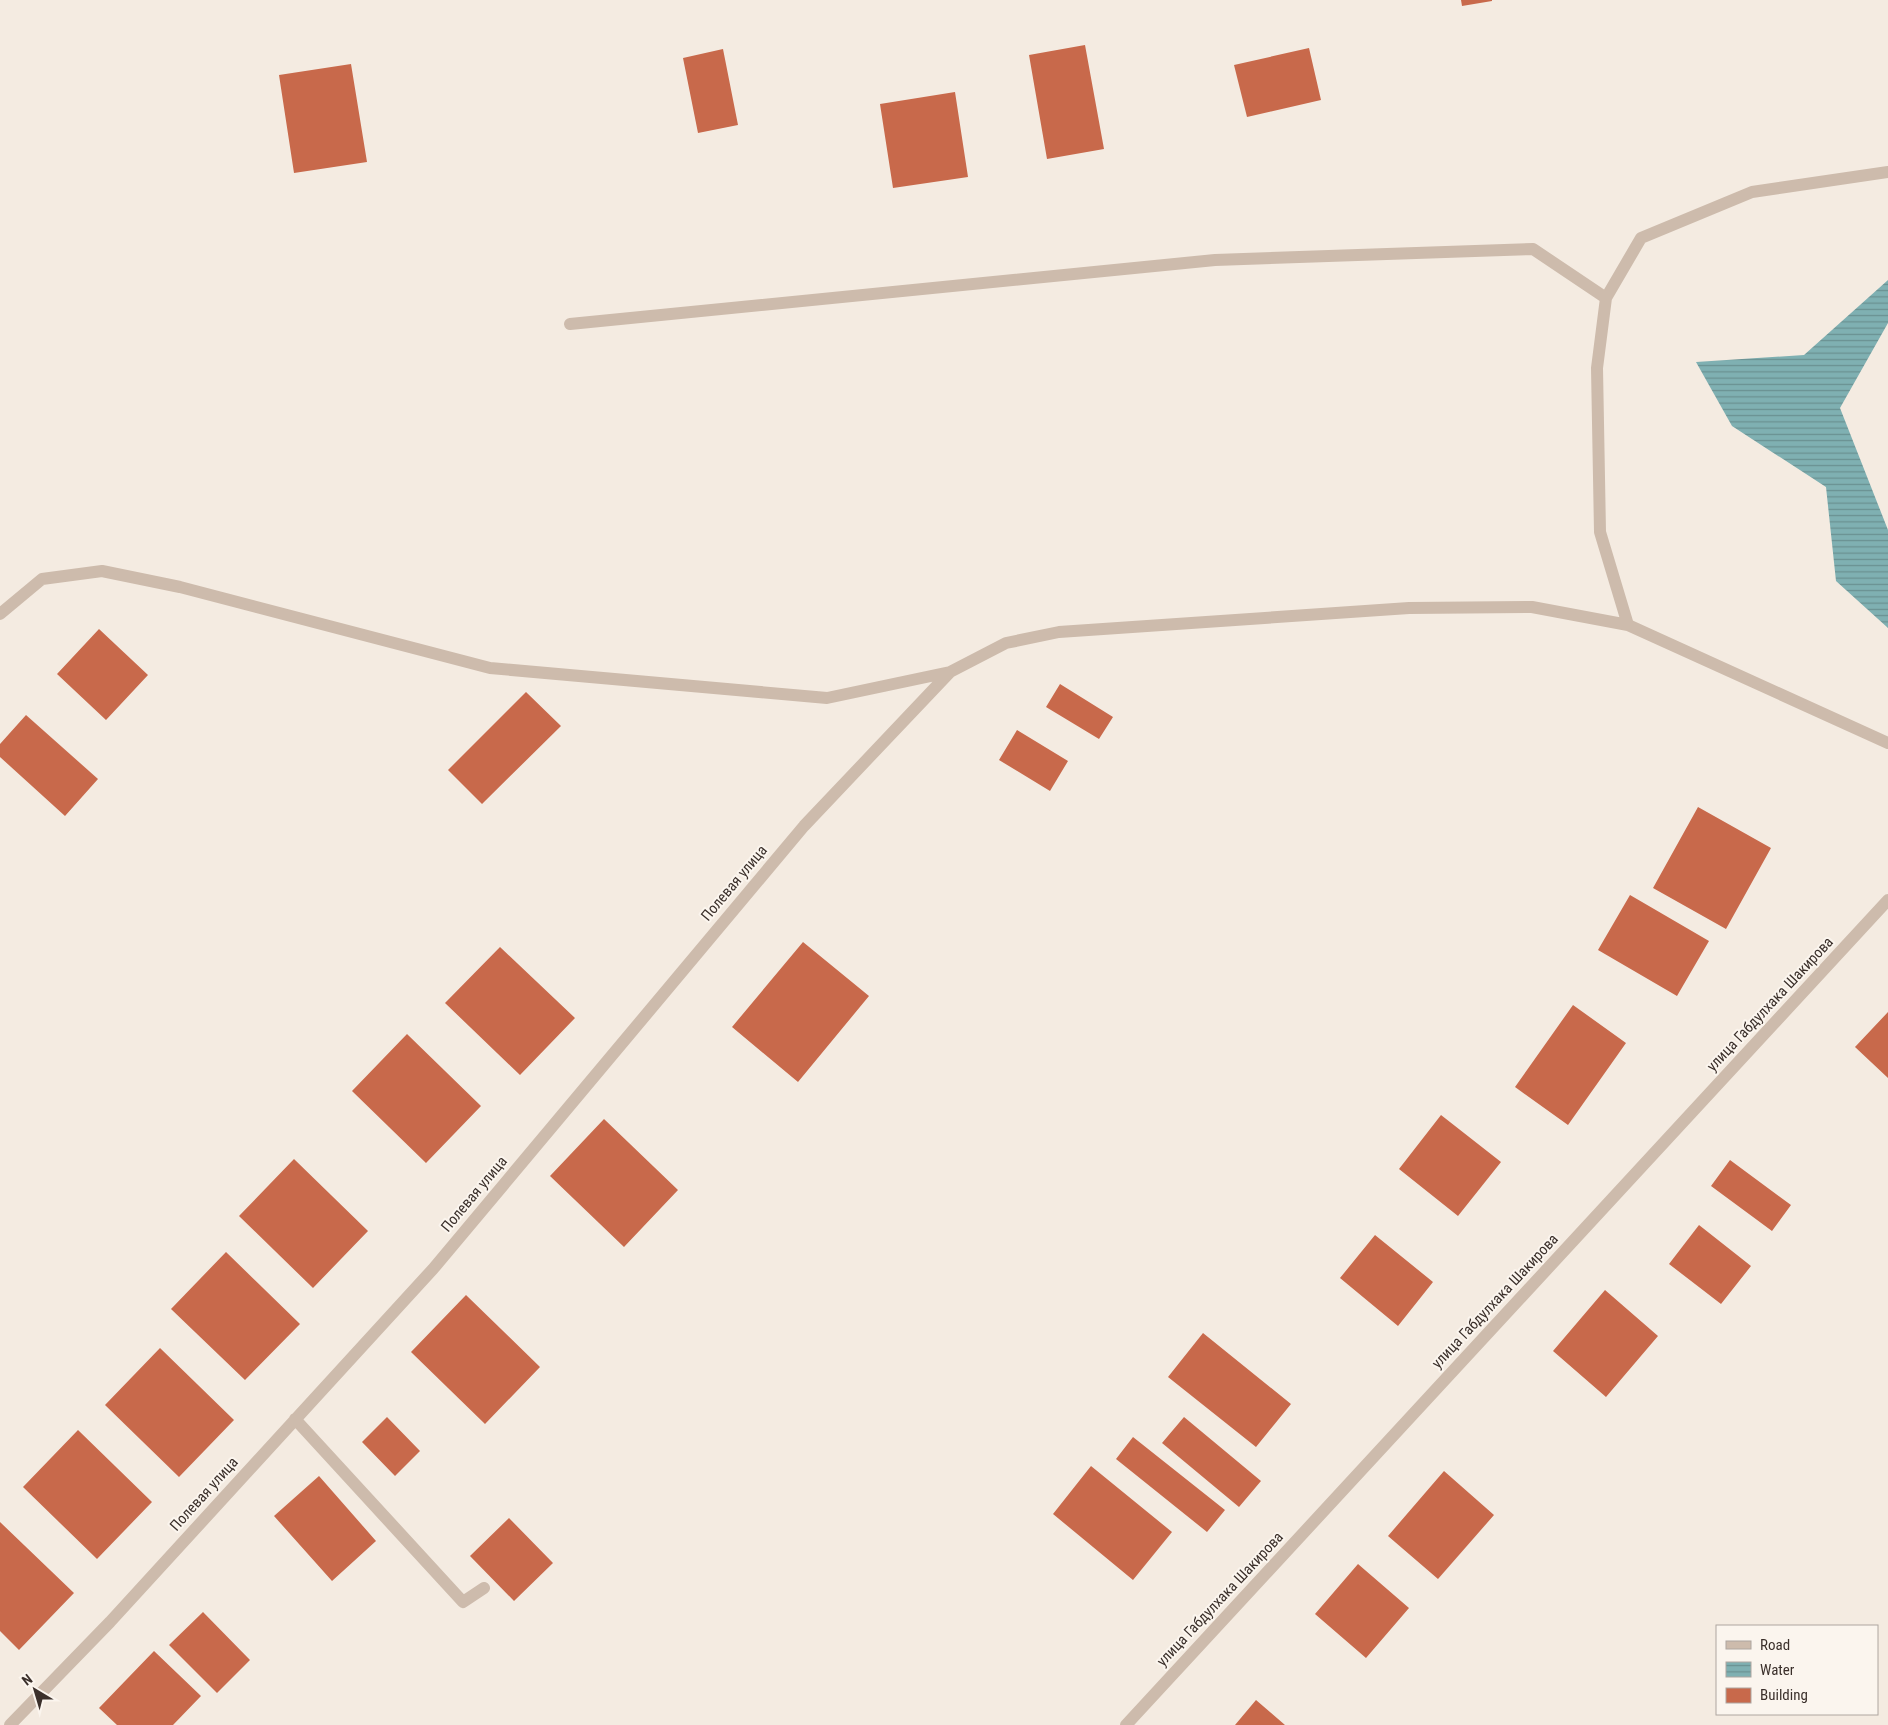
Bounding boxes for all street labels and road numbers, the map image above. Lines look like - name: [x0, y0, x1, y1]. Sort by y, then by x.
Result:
- street label: Полевая улица: [697, 842, 771, 924]
- street label: улица Габдулхака Шакирова: [1703, 933, 1837, 1075]
- street label: Полевая улица: [437, 1153, 511, 1235]
- street label: улица Габдулхака Шакирова: [1428, 1230, 1562, 1372]
- street label: Полевая улица: [166, 1453, 242, 1535]
- street label: улица Габдулхака Шакирова: [1153, 1528, 1287, 1670]

